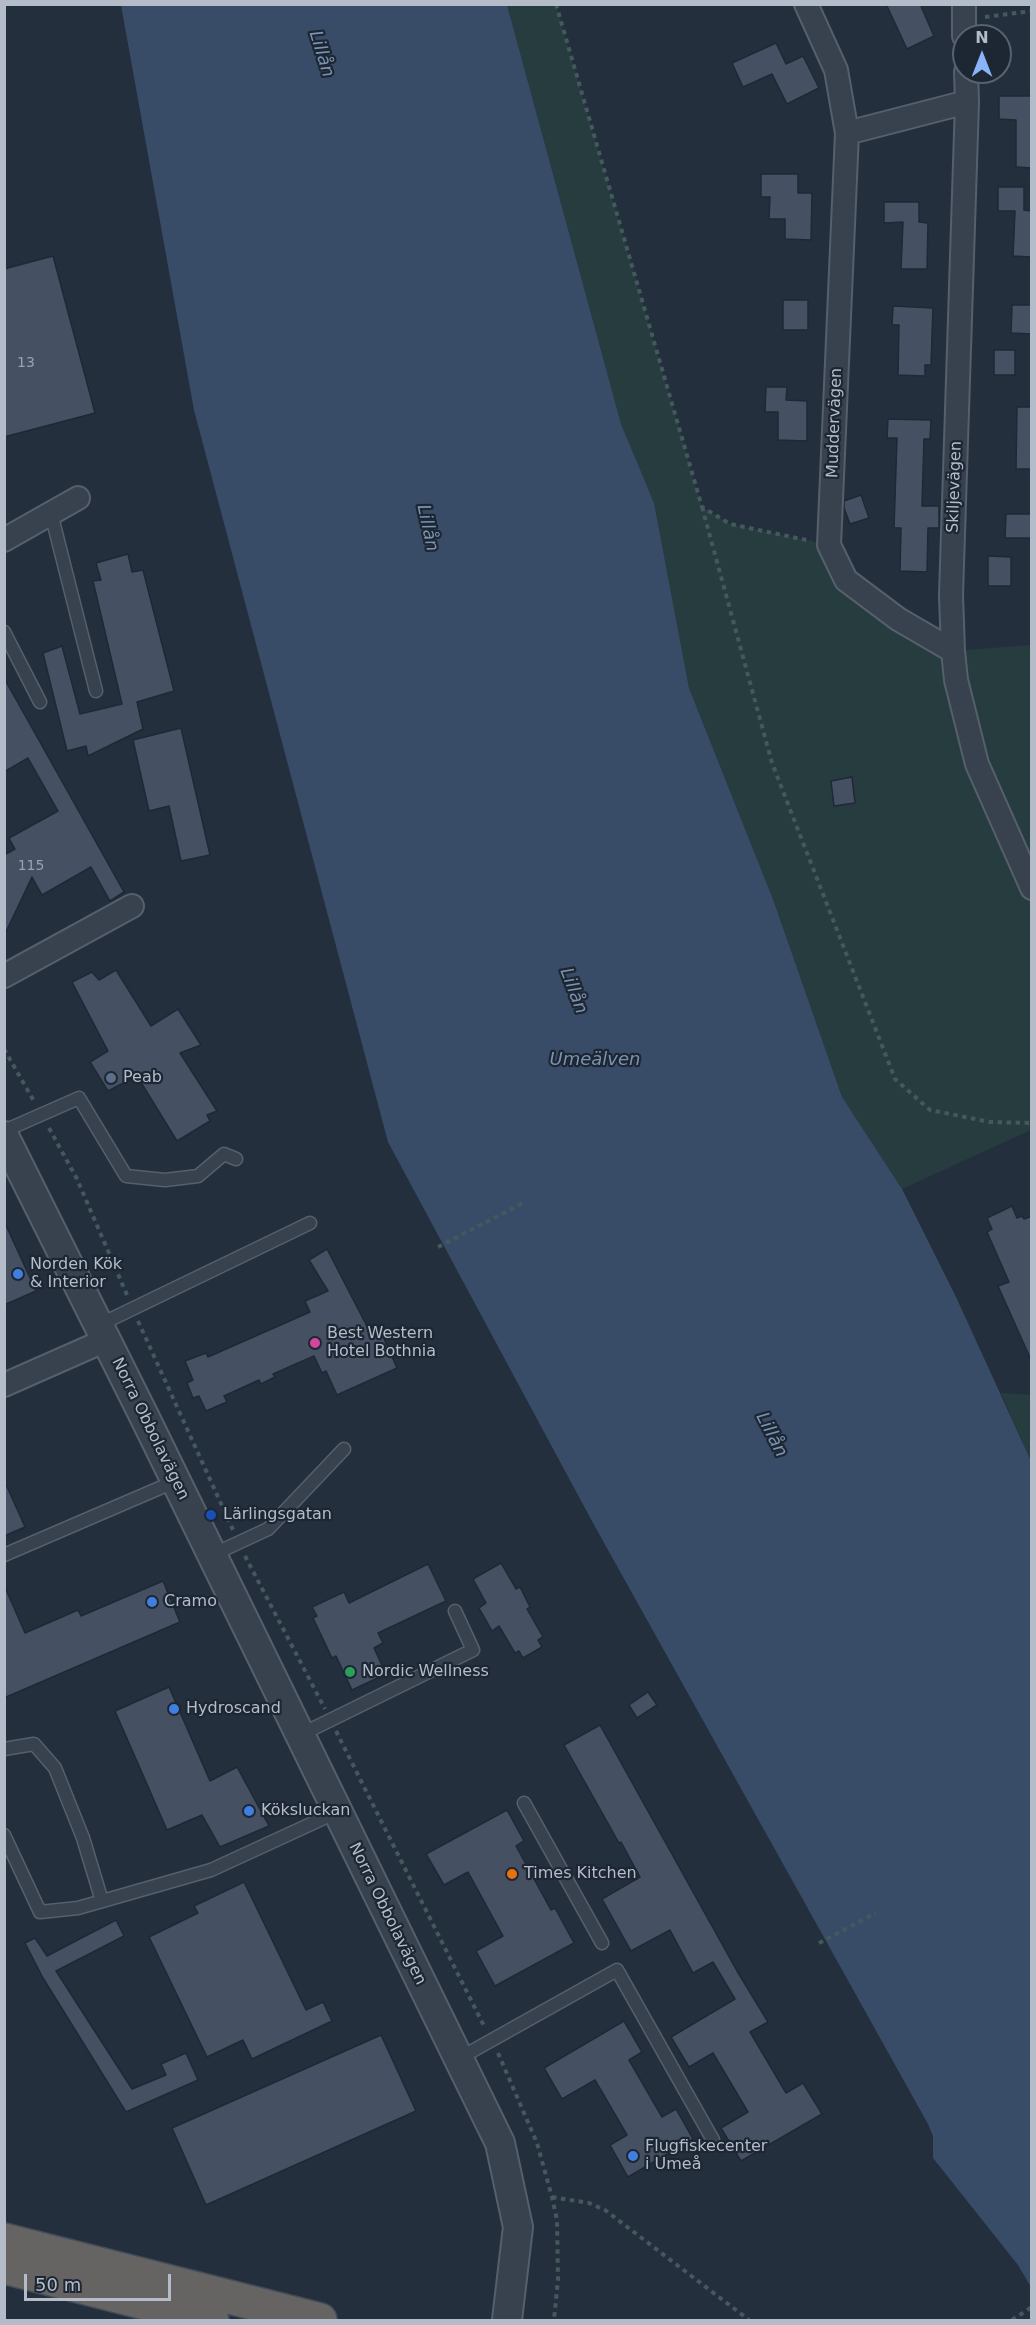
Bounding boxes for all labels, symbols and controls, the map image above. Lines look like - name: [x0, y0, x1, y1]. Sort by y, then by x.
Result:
- north arrow: [952, 24, 1012, 84]
- water label: Lillån: [304, 28, 338, 80]
- text: N: [975, 28, 989, 47]
- house number: 13: [17, 355, 35, 371]
- street label: Muddervägen: [823, 368, 847, 478]
- street label: Skiljevägen: [944, 441, 966, 533]
- water label: Lillån: [412, 503, 442, 553]
- house number: 115: [18, 858, 44, 874]
- water label: Lillån: [554, 965, 592, 1017]
- water label: Umeälven: [550, 1049, 640, 1071]
- place label: Peab: [123, 1068, 162, 1088]
- marker: Peab: [104, 1071, 118, 1085]
- place label: Norden Kök & Interior: [30, 1255, 122, 1293]
- marker: Norden Kök & Interior: [11, 1267, 25, 1281]
- place label: Best Western Hotel Bothnia: [327, 1324, 436, 1362]
- marker: Best Western Hotel Bothnia: [308, 1336, 322, 1350]
- street label: Norra Obbolavägen: [107, 1355, 193, 1503]
- water label: Lillån: [751, 1409, 791, 1461]
- place label: Lärlingsgatan: [223, 1505, 332, 1525]
- marker: Lärlingsgatan: [204, 1508, 218, 1522]
- place label: Cramo: [164, 1592, 217, 1612]
- marker: Cramo: [145, 1595, 159, 1609]
- place label: Nordic Wellness: [362, 1662, 489, 1682]
- marker: Nordic Wellness: [343, 1665, 357, 1679]
- place label: Hydroscand: [186, 1699, 281, 1719]
- marker: Hydroscand: [167, 1702, 181, 1716]
- place label: Köksluckan: [261, 1801, 350, 1821]
- marker: Köksluckan: [242, 1804, 256, 1818]
- street label: Norra Obbolavägen: [344, 1840, 430, 1988]
- place label: Times Kitchen: [524, 1864, 637, 1884]
- marker: Times Kitchen: [505, 1867, 519, 1881]
- place label: Flugfiskecenter i Umeå: [645, 2137, 767, 2175]
- marker: Flugfiskecenter i Umeå: [626, 2149, 640, 2163]
- scale bar: [27, 2262, 174, 2300]
- text: 50 m: [35, 2274, 81, 2295]

